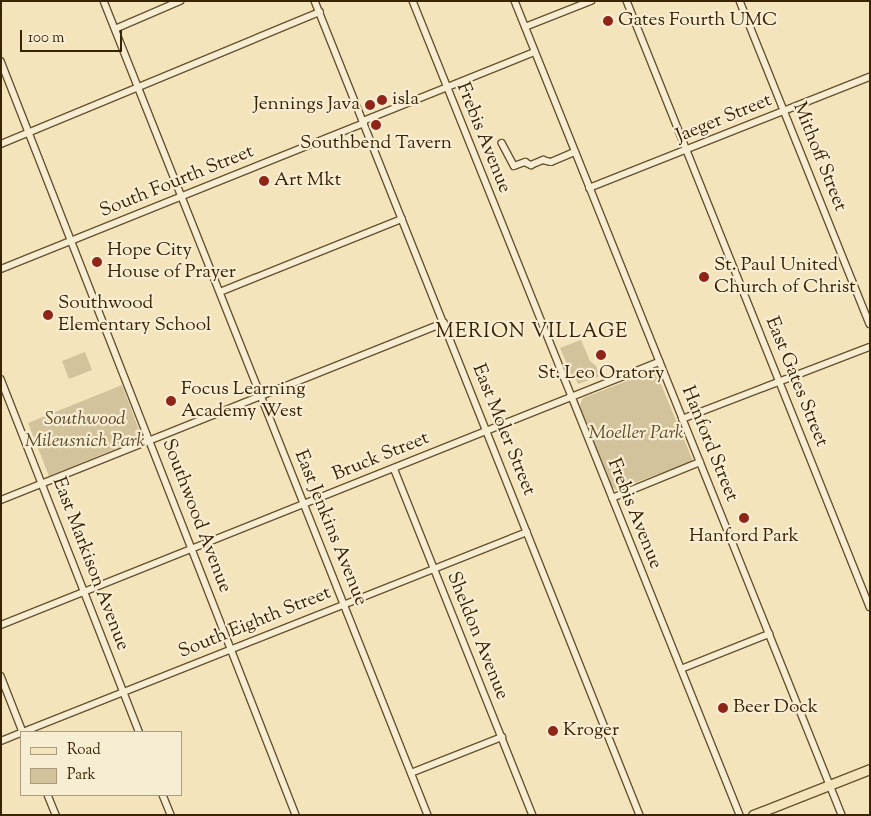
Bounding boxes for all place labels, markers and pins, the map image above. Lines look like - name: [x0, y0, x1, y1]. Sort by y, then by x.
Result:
- place label: Gates Fourth UMC: [618, 10, 777, 32]
- marker: Gates Fourth UMC: [602, 15, 614, 27]
- place label: isla: [392, 89, 419, 111]
- place label: Jennings Java: [253, 94, 360, 116]
- marker: isla: [376, 94, 388, 106]
- marker: Jennings Java: [364, 99, 376, 111]
- marker: Southbend Tavern: [370, 119, 382, 131]
- place label: Southbend Tavern: [300, 133, 452, 155]
- place label: Art Mkt: [274, 170, 341, 192]
- marker: Art Mkt: [258, 175, 270, 187]
- place label: Hope City House of Prayer: [107, 240, 236, 284]
- place label: St. Paul United Church of Christ: [714, 255, 856, 299]
- marker: Hope City House of Prayer: [91, 256, 103, 268]
- marker: St. Paul United Church of Christ: [698, 271, 710, 283]
- place label: Southwood Elementary School: [58, 293, 211, 337]
- marker: Southwood Elementary School: [42, 309, 54, 321]
- marker: St. Leo Oratory: [595, 349, 607, 361]
- place label: St. Leo Oratory: [538, 363, 664, 385]
- place label: Focus Learning Academy West: [181, 379, 306, 423]
- marker: Focus Learning Academy West: [165, 395, 177, 407]
- marker: Hanford Park: [738, 512, 750, 524]
- place label: Hanford Park: [689, 526, 799, 548]
- place label: Beer Dock: [733, 697, 818, 719]
- marker: Beer Dock: [717, 702, 729, 714]
- place label: Kroger: [563, 720, 619, 742]
- marker: Kroger: [547, 725, 559, 737]

